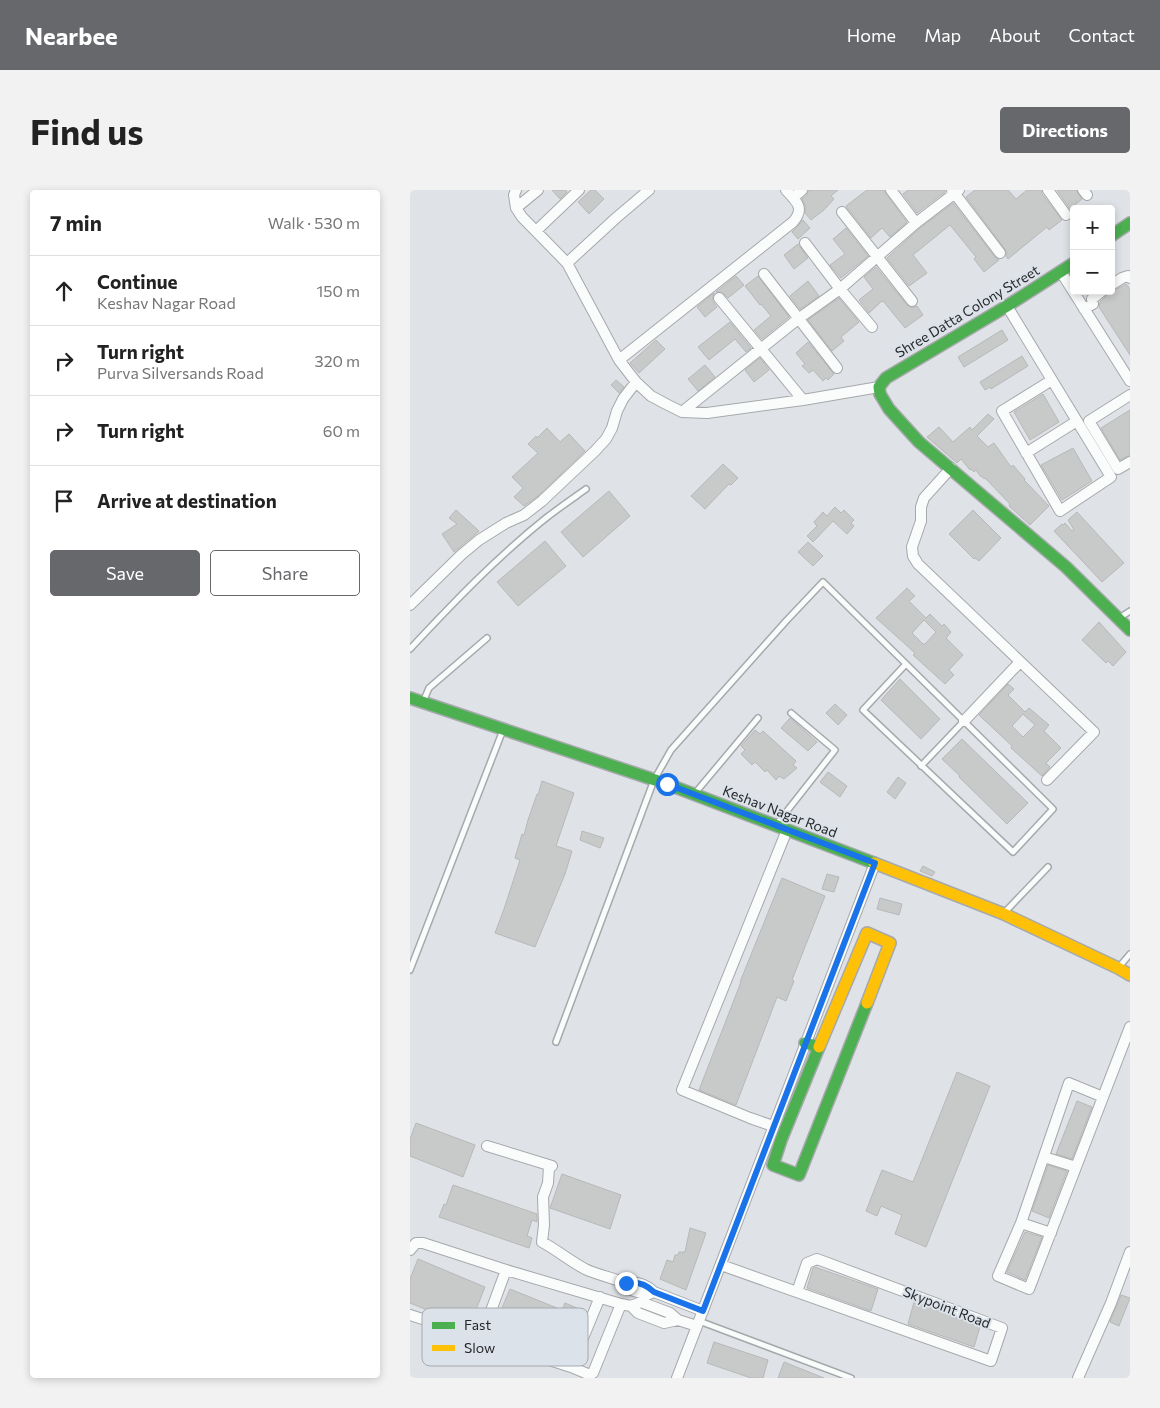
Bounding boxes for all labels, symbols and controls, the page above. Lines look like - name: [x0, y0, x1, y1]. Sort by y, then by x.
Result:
- text: Nearbee: [25, 21, 118, 50]
- text: Home: [847, 24, 896, 46]
- text: Map: [924, 24, 961, 46]
- text: About: [989, 24, 1041, 46]
- text: Contact: [1069, 24, 1135, 46]
- button: Directions: [1000, 107, 1130, 153]
- text: Find us: [30, 109, 144, 152]
- map controls: [1070, 205, 1115, 295]
- button: +: [1070, 205, 1115, 250]
- text: 7 min: [50, 210, 102, 235]
- text: Walk · 530 m: [268, 213, 360, 232]
- button: −: [1070, 250, 1115, 295]
- street label: Shree Datta Colony Street: [892, 261, 1042, 361]
- text: Continue: [97, 270, 177, 293]
- icon: ahead: [50, 277, 78, 305]
- text: 150 m: [317, 281, 360, 300]
- text: Keshav Nagar Road: [97, 293, 236, 312]
- text: Turn right: [97, 340, 184, 363]
- icon: right: [50, 347, 78, 375]
- text: 320 m: [315, 351, 360, 370]
- text: Purva Silversands Road: [97, 363, 264, 382]
- icon: right: [50, 417, 78, 445]
- text: Turn right: [97, 419, 184, 442]
- text: 60 m: [323, 421, 360, 440]
- icon: arrive: [50, 487, 78, 515]
- text: Arrive at destination: [97, 489, 277, 512]
- button: Save: [50, 550, 200, 596]
- button: Share: [210, 550, 360, 596]
- route start: [656, 773, 679, 796]
- street label: Keshav Nagar Road: [720, 781, 840, 841]
- route end: [615, 1272, 638, 1295]
- street label: Skypoint Road: [901, 1283, 993, 1331]
- legend: [422, 1308, 588, 1366]
- text: Fast: [464, 1316, 491, 1333]
- text: Slow: [464, 1339, 495, 1356]

